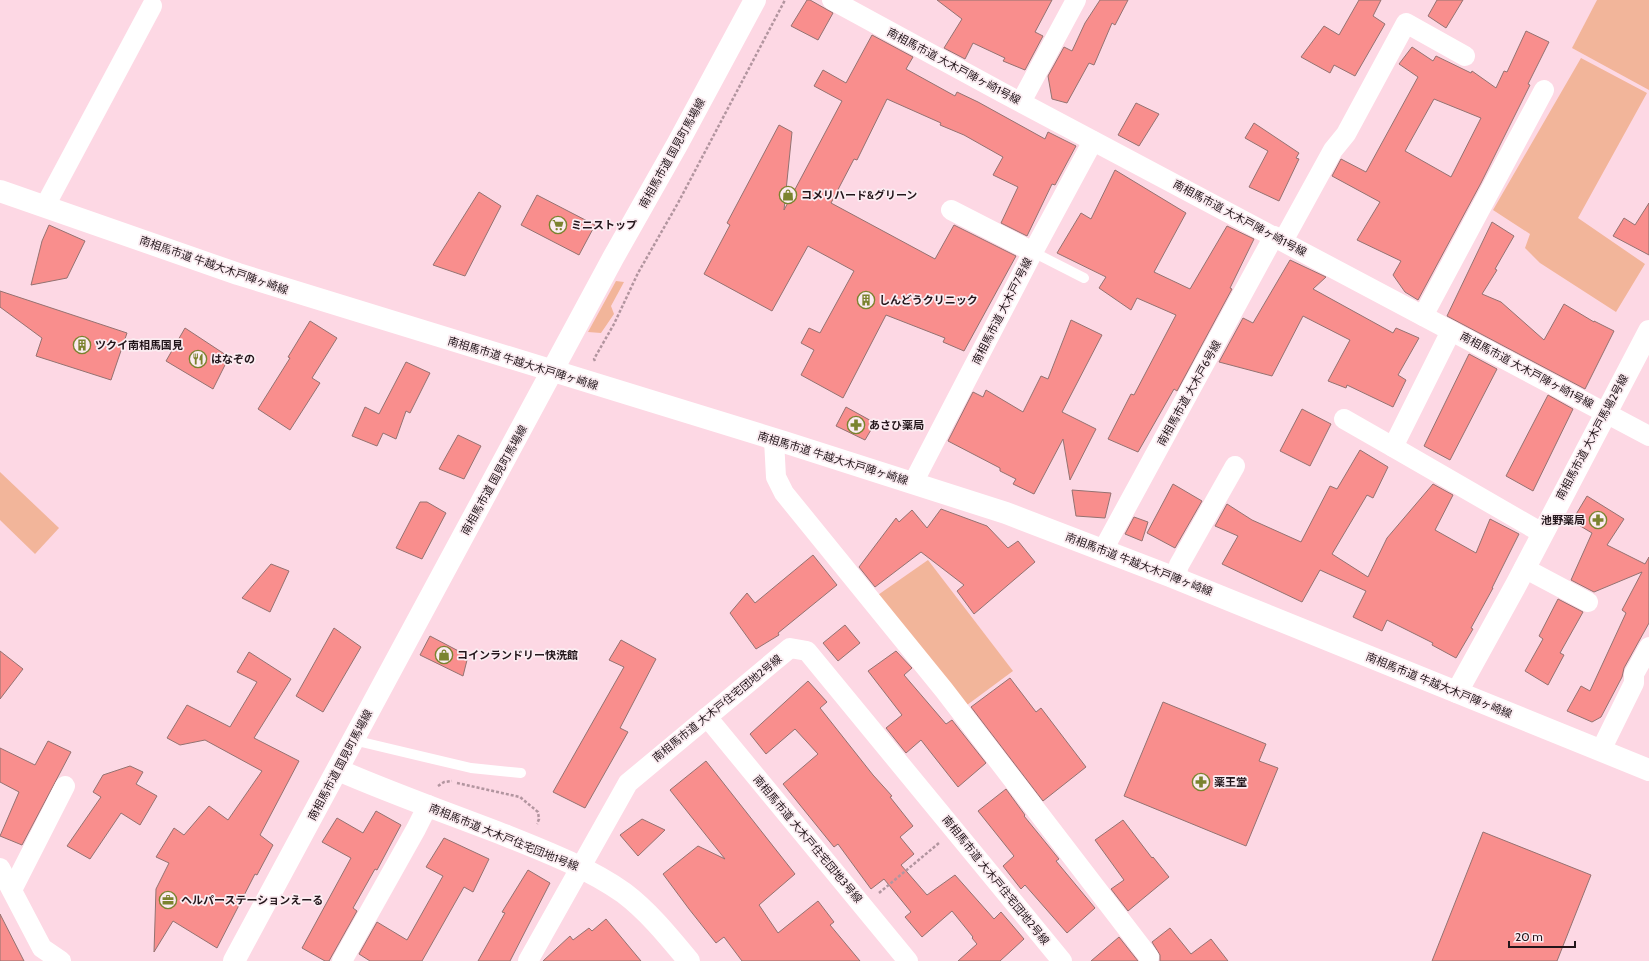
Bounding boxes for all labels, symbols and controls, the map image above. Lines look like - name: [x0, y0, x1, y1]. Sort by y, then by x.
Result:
- street label: 南相馬市道 大木戸陣ヶ崎1号線: [885, 25, 1023, 107]
- street label: 南相馬市道 国見町馬場線: [636, 96, 708, 210]
- street label: 南相馬市道 大木戸陣ヶ崎1号線: [1171, 177, 1309, 259]
- shop icon: コメリハード&グリーン: [778, 185, 798, 205]
- place label: コメリハード&グリーン: [801, 188, 917, 202]
- supermarket icon: ミニストップ: [548, 215, 568, 235]
- place label: ミニストップ: [571, 218, 637, 232]
- street label: 南相馬市道 牛越大木戸陣ヶ崎線: [138, 233, 290, 297]
- street label: 南相馬市道 大木戸7号線: [969, 255, 1035, 367]
- building icon: しんどうクリニック: [856, 290, 876, 310]
- place label: しんどうクリニック: [879, 293, 978, 307]
- street label: 南相馬市道 大木戸陣ヶ崎1号線: [1458, 329, 1596, 411]
- street label: 南相馬市道 牛越大木戸陣ヶ崎線: [446, 333, 600, 393]
- building icon: ツクイ南相馬国見: [72, 335, 92, 355]
- place label: ツクイ南相馬国見: [95, 338, 183, 352]
- street label: 南相馬市道 大木戸6号線: [1154, 338, 1224, 448]
- restaurant icon: はなぞの: [188, 349, 208, 369]
- place label: はなぞの: [211, 352, 255, 366]
- street label: 南相馬市道 大木戸馬場2号線: [1553, 372, 1631, 502]
- pharmacy icon: あさひ薬局: [846, 415, 866, 435]
- place label: あさひ薬局: [869, 418, 924, 432]
- street label: 南相馬市道 国見町馬場線: [458, 423, 530, 537]
- street label: 南相馬市道 牛越大木戸陣ヶ崎線: [756, 428, 910, 488]
- pharmacy icon: 池野薬局: [1588, 510, 1608, 530]
- place label: 池野薬局: [1541, 513, 1585, 527]
- street label: 南相馬市道 牛越大木戸陣ヶ崎線: [1063, 529, 1215, 599]
- shop icon: コインランドリー快洗館: [434, 645, 454, 665]
- place label: コインランドリー快洗館: [457, 648, 578, 662]
- street label: 南相馬市道 牛越大木戸陣ヶ崎線: [1364, 649, 1514, 721]
- street label: 南相馬市道 大木戸住宅団地2号線: [650, 652, 784, 764]
- street label: 南相馬市道 国見町馬場線: [305, 707, 375, 823]
- street label: 南相馬市道 大木戸住宅団地3号線: [750, 772, 866, 906]
- pharmacy icon: 薬王堂: [1191, 772, 1211, 792]
- place label: 薬王堂: [1214, 775, 1247, 789]
- street label: 南相馬市道 大木戸住宅団地1号線: [427, 801, 581, 873]
- street label: 南相馬市道 大木戸住宅団地2号線: [940, 813, 1052, 947]
- office icon: ヘルパーステーションえーる: [158, 890, 178, 910]
- place label: ヘルパーステーションえーる: [181, 893, 323, 907]
- scale bar: [1509, 923, 1575, 949]
- text: 20 m: [1515, 929, 1543, 944]

